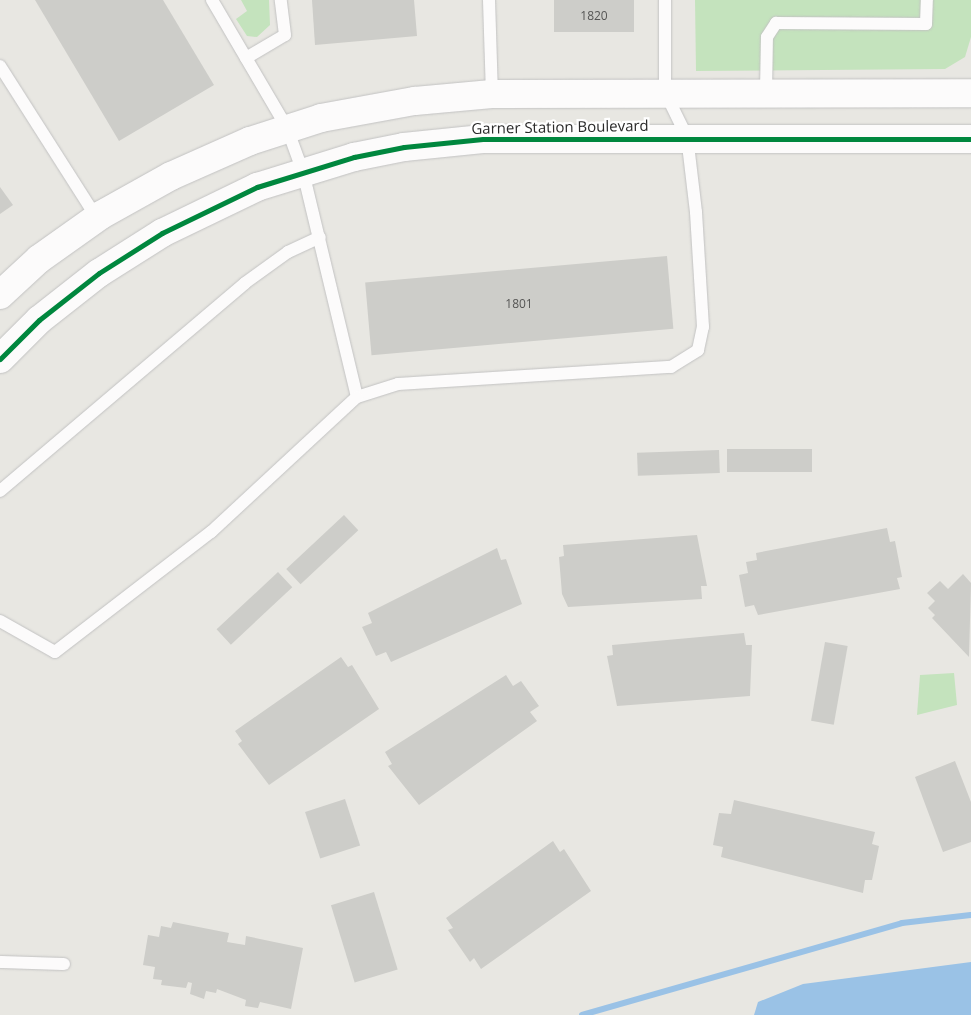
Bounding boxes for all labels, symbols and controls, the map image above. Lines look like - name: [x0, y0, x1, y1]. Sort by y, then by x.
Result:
- house number: 1820: [580, 9, 608, 23]
- street label: Garner Station Boulevard: [471, 116, 649, 138]
- house number: 1801: [505, 297, 533, 311]

